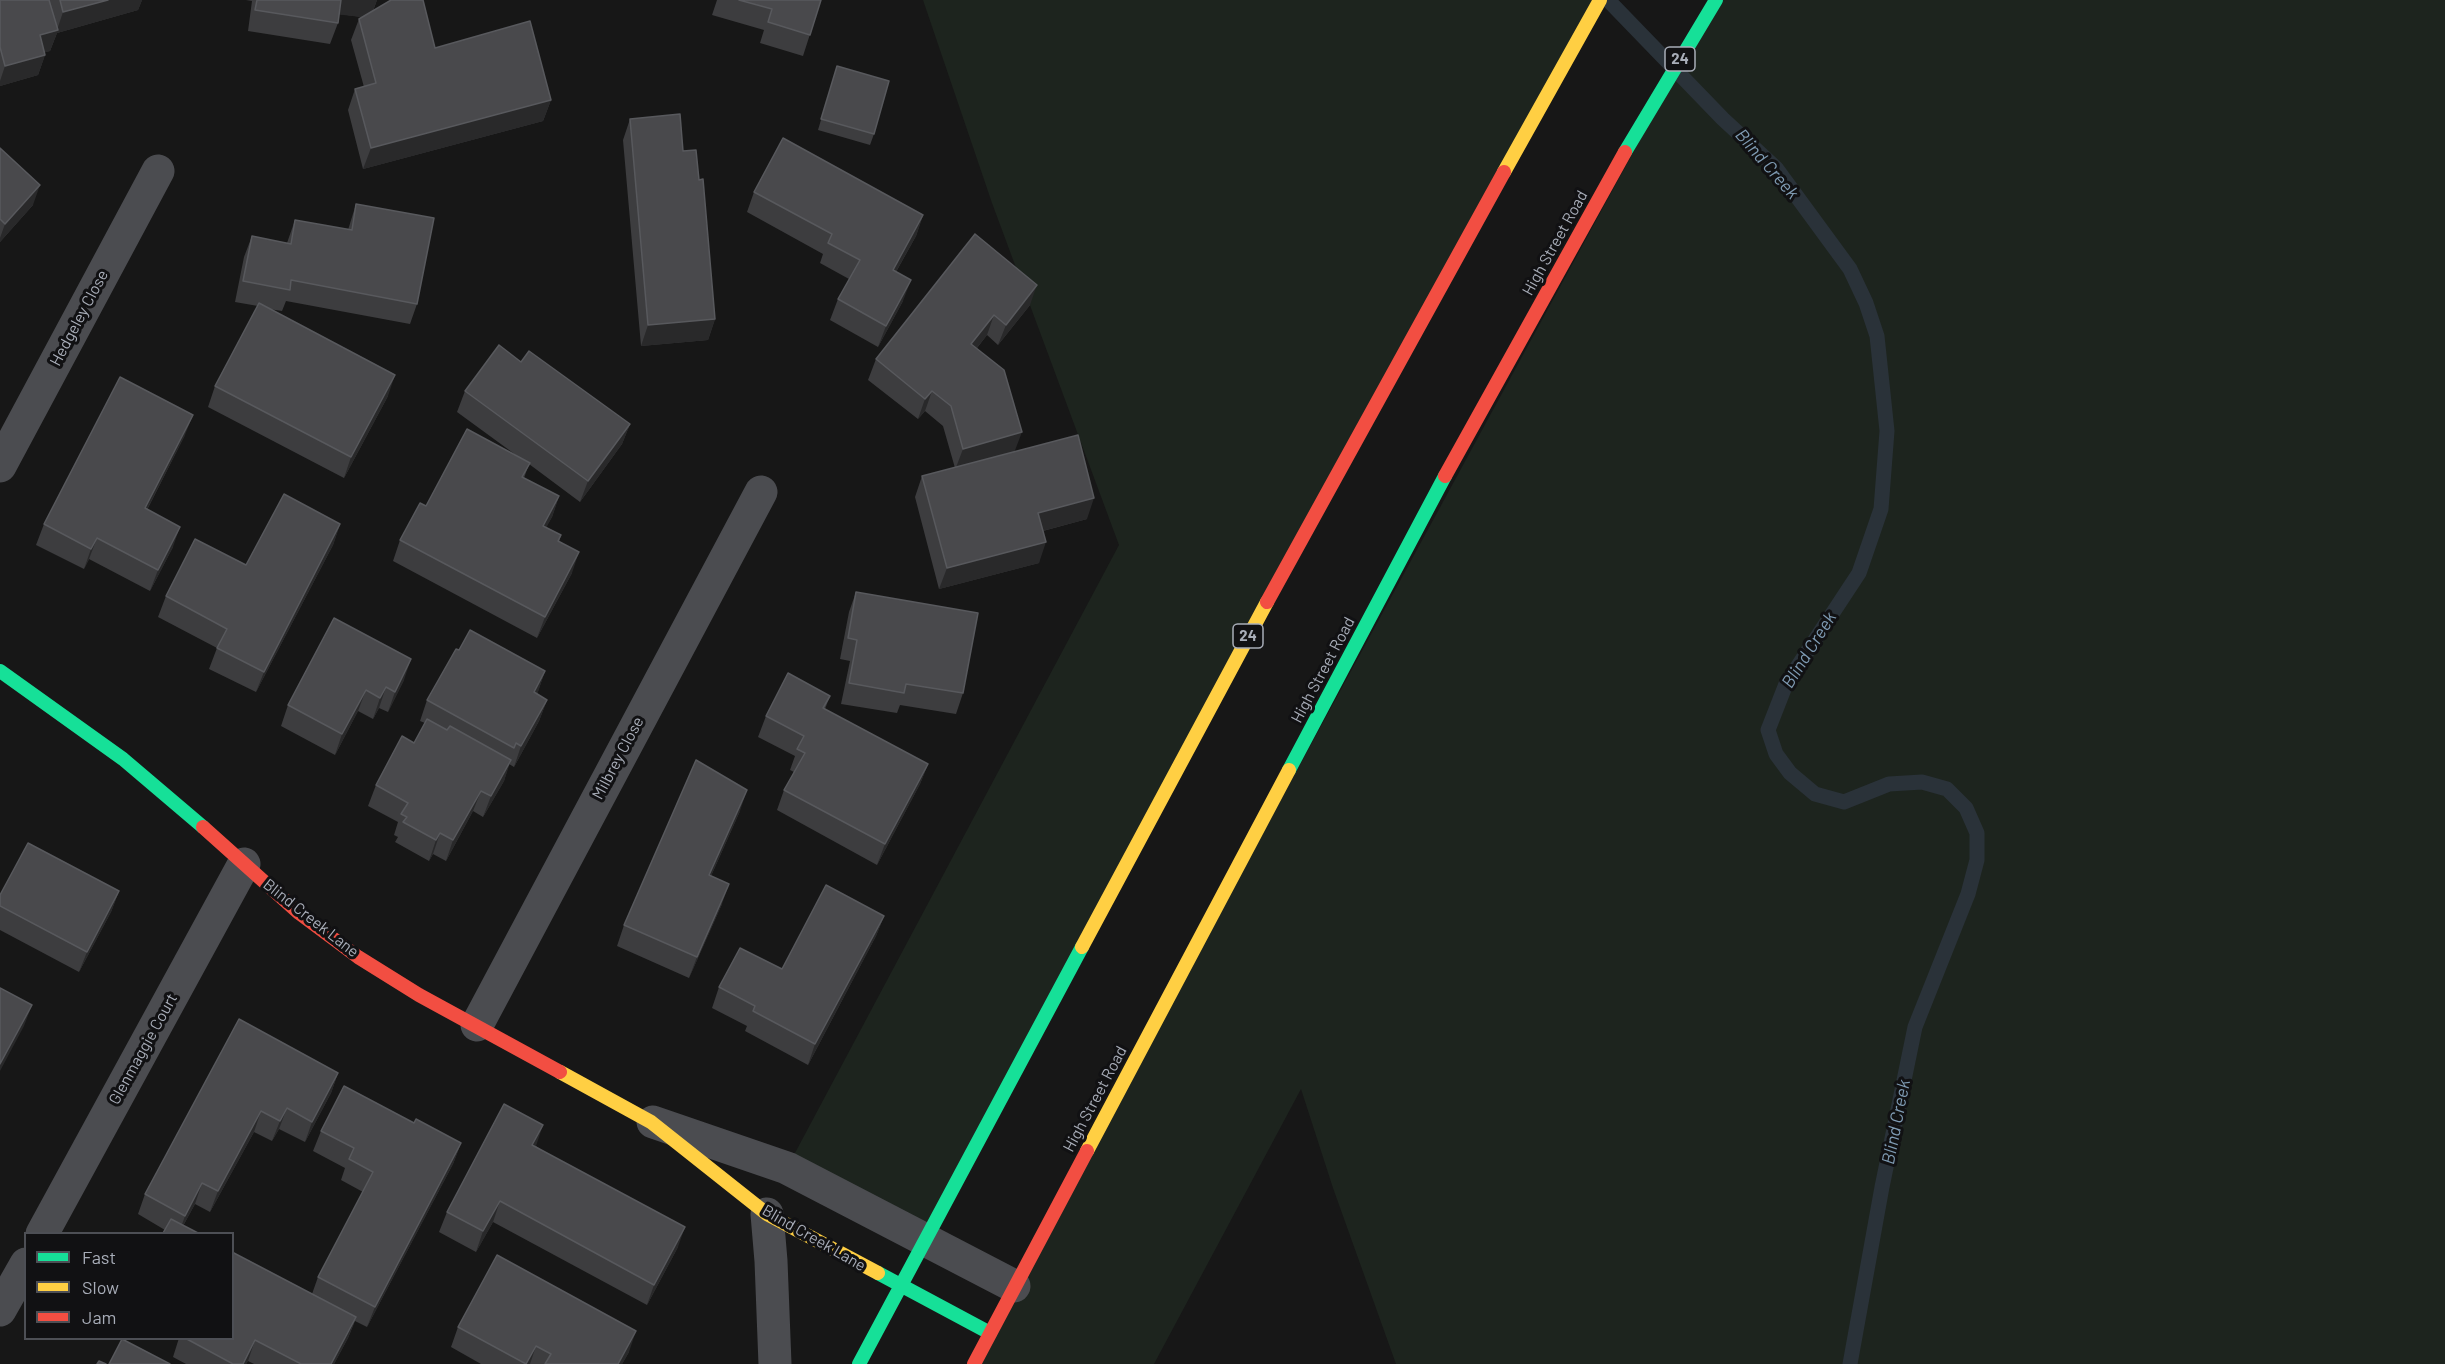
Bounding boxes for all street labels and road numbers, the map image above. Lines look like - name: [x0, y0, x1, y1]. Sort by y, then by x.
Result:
- road number: 24: [1665, 47, 1695, 71]
- street label: High Street Road: [1518, 187, 1592, 299]
- street label: Hedgeley Close: [46, 267, 112, 369]
- street label: High Street Road: [1287, 614, 1359, 726]
- road number: 24: [1233, 624, 1263, 648]
- street label: Milbrey Close: [588, 713, 648, 803]
- street label: Blind Creek Lane: [259, 875, 363, 961]
- street label: Glenmaggie Court: [105, 990, 181, 1108]
- street label: High Street Road: [1059, 1043, 1131, 1155]
- street label: Blind Creek Lane: [759, 1201, 869, 1275]

